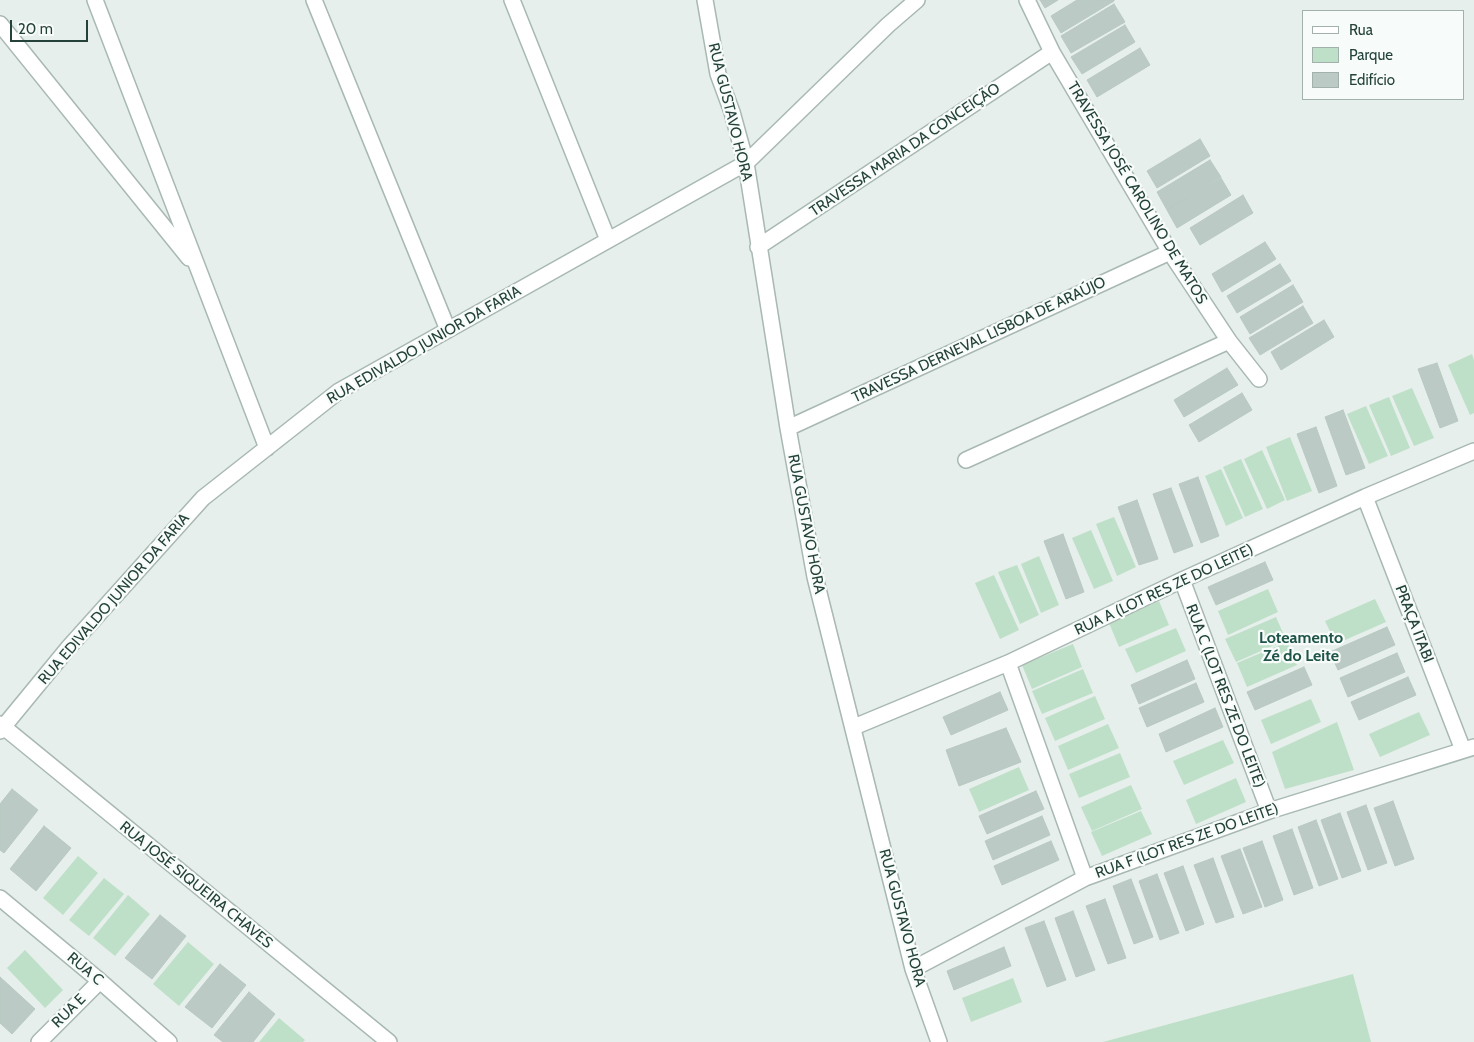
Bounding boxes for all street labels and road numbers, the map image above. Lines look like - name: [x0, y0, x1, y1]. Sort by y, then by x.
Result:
- street label: RUA GUSTAVO HORA: [704, 41, 756, 183]
- street label: TRAVESSA MARIA DA CONCEIÇÃO: [806, 79, 1004, 221]
- street label: TRAVESSA JOSÉ CAROLINO DE MATOS: [1063, 79, 1211, 307]
- street label: TRAVESSA DERNEVAL LISBOA DE ARAÚJO: [849, 273, 1109, 407]
- street label: RUA EDIVALDO JUNIOR DA FARIA: [324, 282, 524, 408]
- street label: RUA GUSTAVO HORA: [784, 453, 828, 595]
- street label: RUA EDIVALDO JUNIOR DA FARIA: [35, 510, 193, 688]
- street label: RUA A (LOT RES ZE DO LEITE): [1072, 541, 1256, 639]
- street label: PRAÇA ITABI: [1391, 583, 1437, 665]
- street label: RUA C (LOT RES ZE DO LEITE): [1182, 602, 1268, 790]
- street label: RUA F (LOT RES ZE DO LEITE): [1093, 799, 1281, 883]
- street label: RUA JOSÉ SIQUEIRA CHAVES: [116, 818, 276, 952]
- street label: RUA GUSTAVO HORA: [875, 847, 929, 989]
- street label: RUA C: [63, 949, 107, 989]
- street label: RUA E: [48, 990, 90, 1032]

